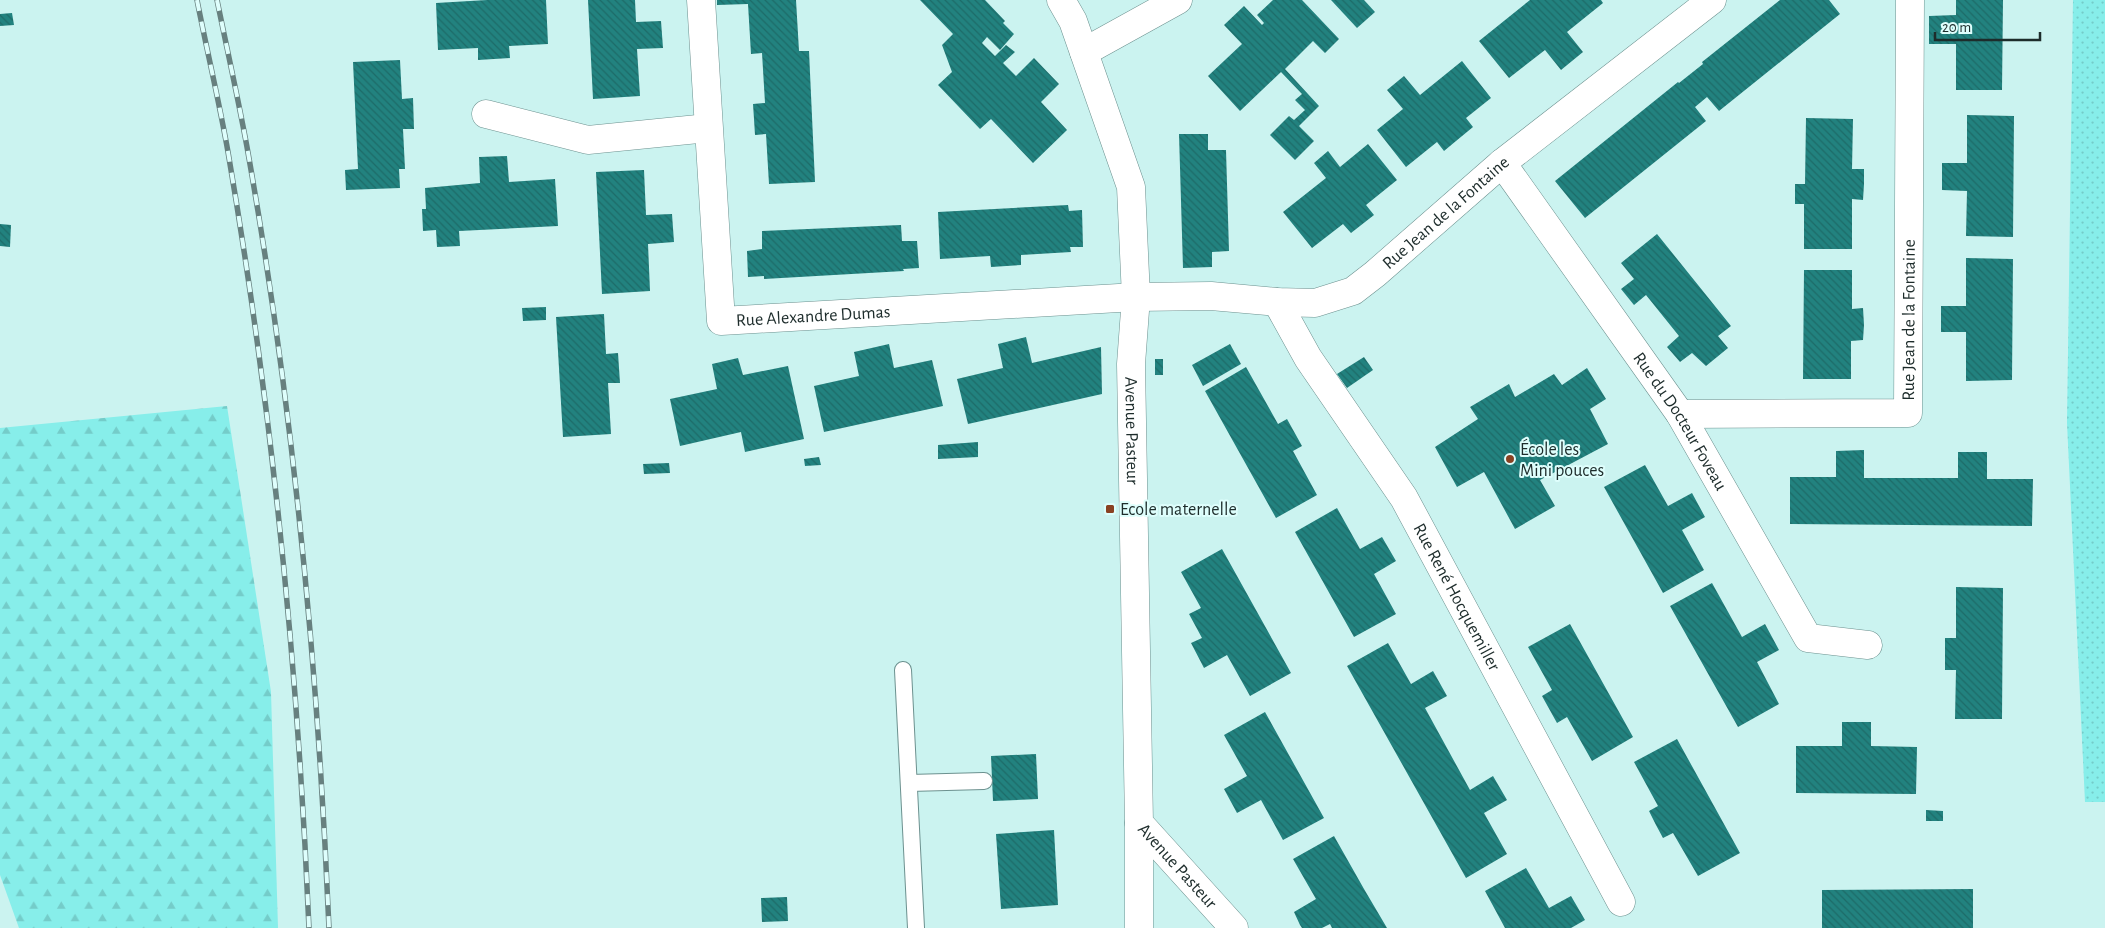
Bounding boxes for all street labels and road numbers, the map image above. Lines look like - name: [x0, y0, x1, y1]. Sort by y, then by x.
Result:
- street label: Rue Jean de la Fontaine: [1379, 153, 1513, 273]
- street label: Rue Jean de la Fontaine: [1900, 239, 1919, 401]
- street label: Rue Alexandre Dumas: [736, 303, 891, 330]
- street label: Rue du Docteur Foveau: [1629, 349, 1730, 494]
- street label: Avenue Pasteur: [1121, 376, 1141, 485]
- street label: Rue René Hocquemiller: [1409, 521, 1503, 674]
- street label: Avenue Pasteur: [1134, 820, 1220, 913]

